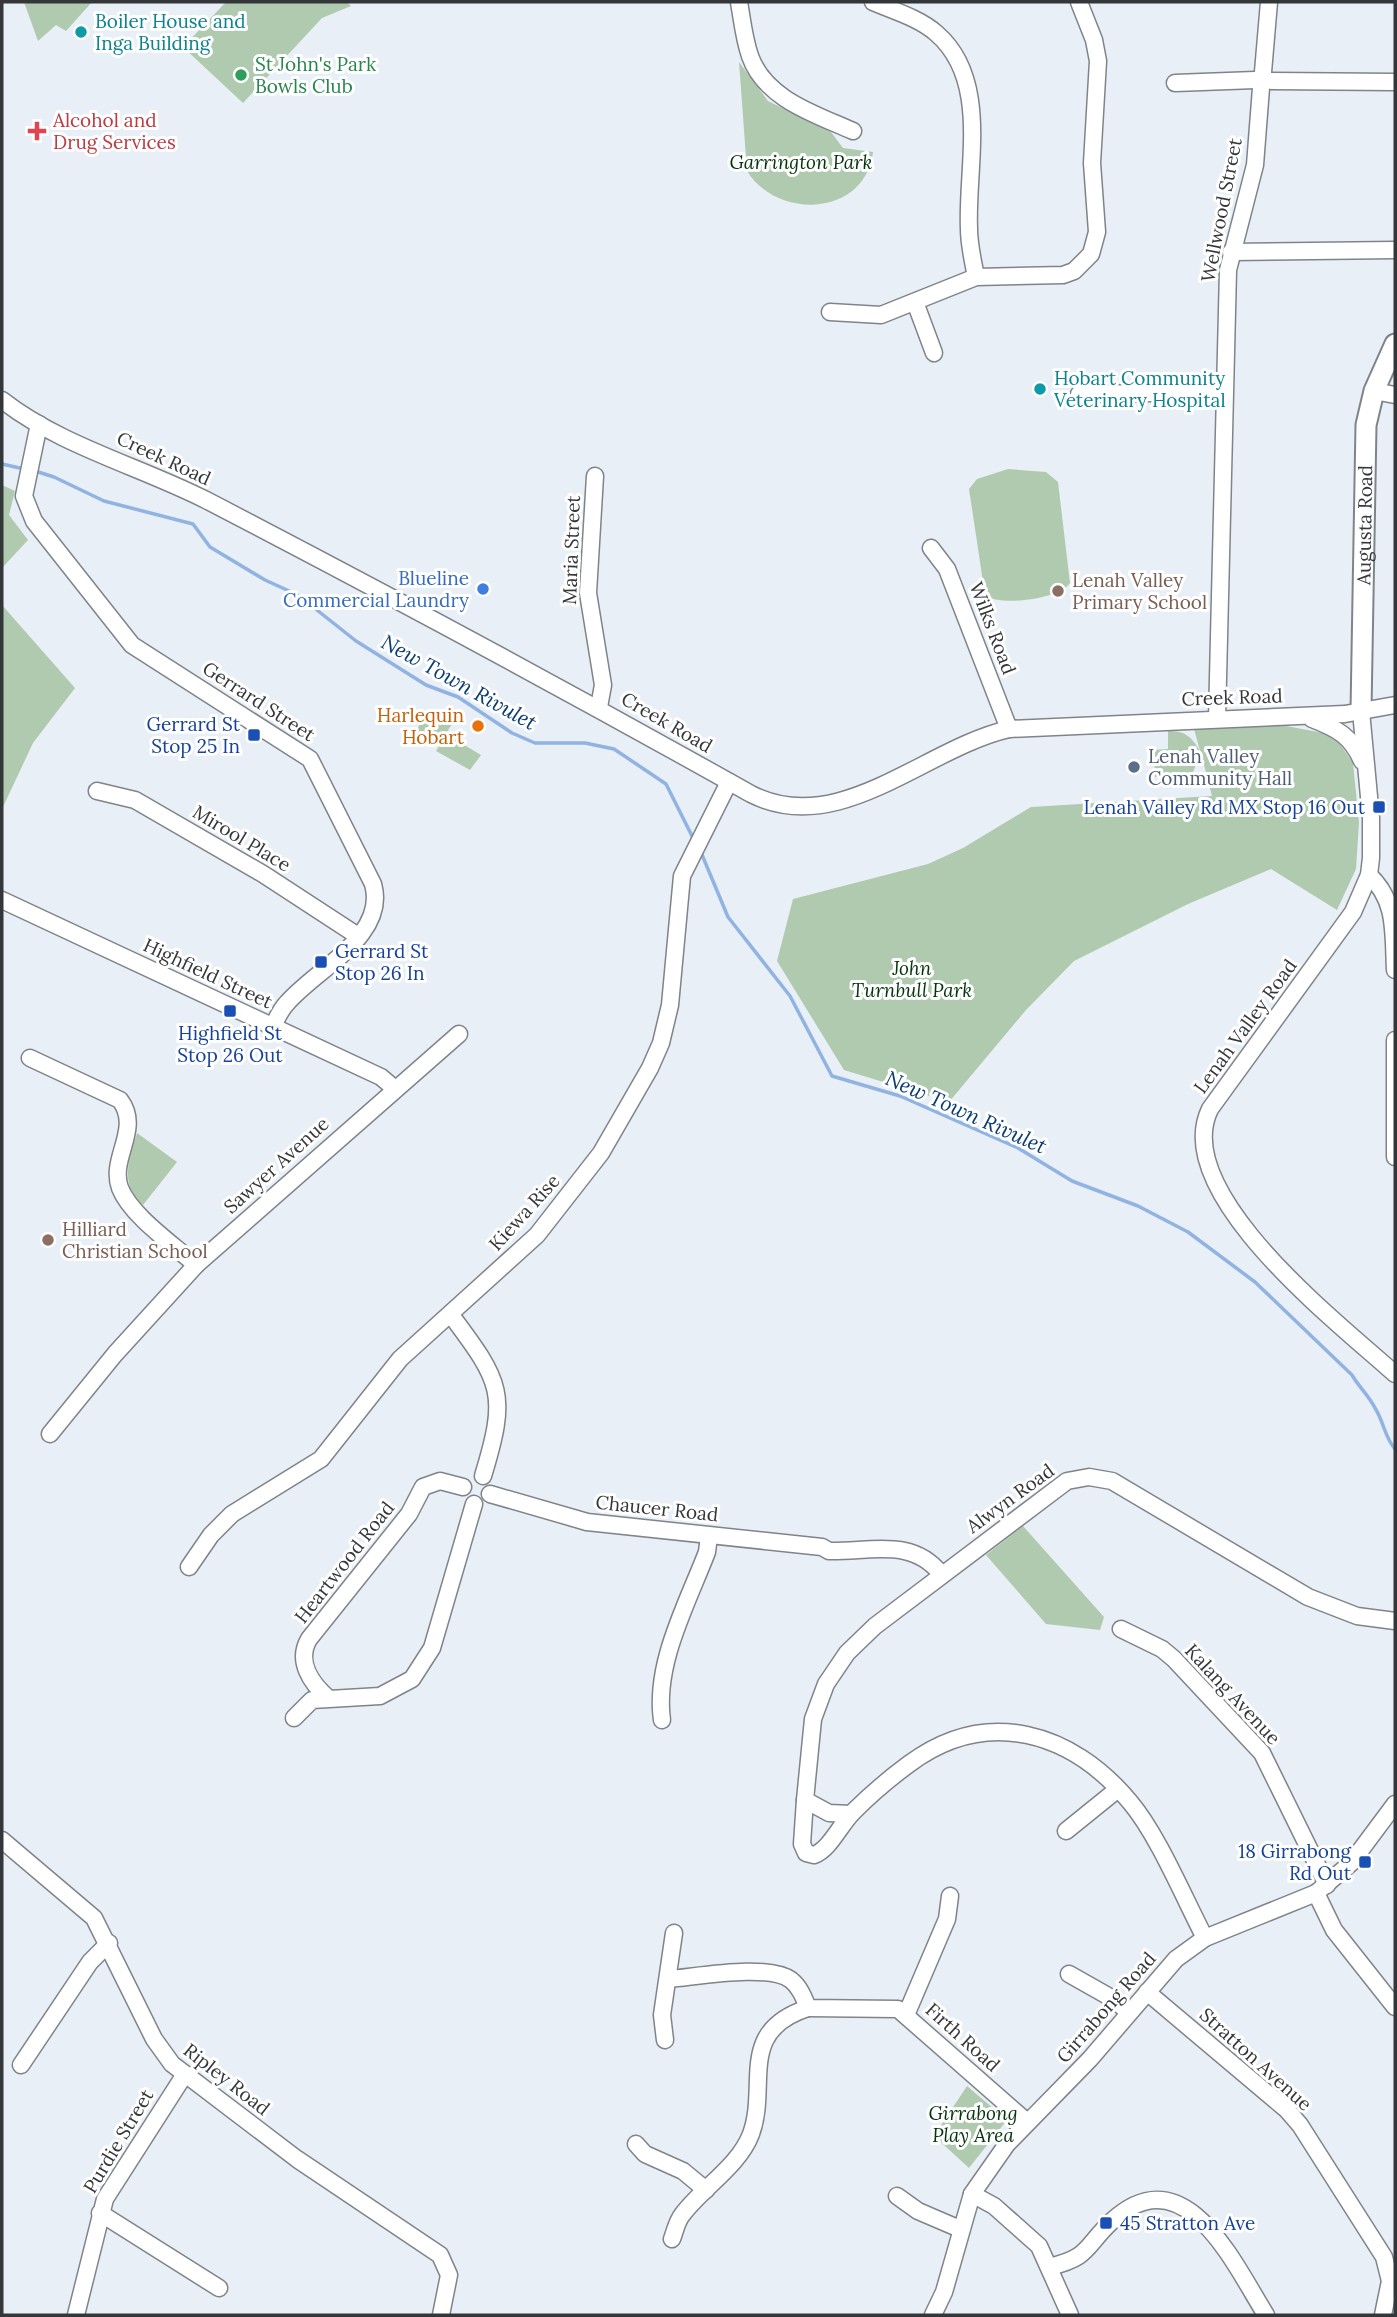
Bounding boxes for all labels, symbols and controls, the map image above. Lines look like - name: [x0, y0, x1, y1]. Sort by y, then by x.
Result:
- place label: Boiler House and Inga Building: [95, 9, 246, 55]
- marker: Boiler House and Inga Building: [73, 24, 89, 40]
- place label: St John's Park Bowls Club: [255, 52, 377, 98]
- marker: St John's Park Bowls Club: [233, 67, 249, 83]
- place label: Alcohol and Drug Services: [52, 108, 176, 154]
- marker: Alcohol and Drug Services: [27, 121, 47, 141]
- street label: Wellwood Street: [1195, 135, 1247, 284]
- park label: Garrington Park: [729, 150, 873, 174]
- place label: Hobart Community Veterinary Hospital: [1053, 366, 1226, 412]
- marker: Hobart Community Veterinary Hospital: [1032, 381, 1048, 397]
- street label: Creek Road: [113, 426, 215, 490]
- street label: Augusta Road: [1351, 465, 1377, 586]
- street label: Maria Street: [557, 494, 585, 605]
- place label: Blueline Commercial Laundry: [283, 566, 469, 612]
- place label: Lenah Valley Primary School: [1072, 568, 1207, 614]
- street label: Wilks Road: [964, 578, 1022, 678]
- marker: Blueline Commercial Laundry: [475, 581, 491, 597]
- marker: Lenah Valley Primary School: [1050, 583, 1066, 599]
- water label: New Town Rivulet: [377, 628, 542, 736]
- street label: Gerrard Street: [198, 656, 320, 747]
- street label: Creek Road: [1181, 683, 1283, 711]
- street label: Creek Road: [617, 686, 717, 758]
- place label: Harlequin Hobart: [377, 703, 465, 749]
- place label: Gerrard St Stop 25 In: [147, 712, 241, 758]
- marker: Harlequin Hobart: [470, 718, 486, 734]
- marker: Gerrard St Stop 25 In: [246, 727, 262, 743]
- place label: Lenah Valley Community Hall: [1148, 744, 1292, 790]
- marker: Lenah Valley Community Hall: [1126, 759, 1142, 775]
- place label: Lenah Valley Rd MX Stop 16 Out: [1084, 795, 1366, 819]
- street label: Mirool Place: [189, 799, 295, 877]
- marker: Lenah Valley Rd MX Stop 16 Out: [1371, 799, 1387, 815]
- street label: Highfield Street: [140, 933, 277, 1014]
- place label: Gerrard St Stop 26 In: [335, 939, 429, 985]
- marker: Gerrard St Stop 26 In: [313, 954, 329, 970]
- street label: Lenah Valley Road: [1188, 954, 1302, 1098]
- park label: John Turnbull Park: [852, 956, 972, 1002]
- marker: Highfield St Stop 26 Out: [222, 1003, 238, 1019]
- place label: Highfield St Stop 26 Out: [177, 1021, 283, 1067]
- water label: New Town Rivulet: [881, 1064, 1051, 1160]
- street label: Sawyer Avenue: [218, 1111, 334, 1219]
- street label: Kiewa Rise: [483, 1169, 565, 1255]
- place label: Hilliard Christian School: [62, 1217, 208, 1263]
- marker: Hilliard Christian School: [40, 1232, 56, 1248]
- street label: Alwyn Road: [961, 1458, 1059, 1539]
- street label: Chaucer Road: [594, 1490, 720, 1526]
- street label: Heartwood Road: [289, 1496, 399, 1628]
- street label: Kalang Avenue: [1180, 1639, 1286, 1749]
- place label: 18 Girrabong Rd Out: [1238, 1839, 1352, 1885]
- marker: 18 Girrabong Rd Out: [1357, 1854, 1373, 1870]
- street label: Girrabong Road: [1051, 1947, 1161, 2067]
- street label: Firth Road: [921, 1997, 1005, 2077]
- street label: Stratton Avenue: [1195, 2002, 1317, 2116]
- street label: Ripley Road: [179, 2038, 275, 2120]
- street label: Purdie Street: [78, 2084, 159, 2197]
- park label: Girrabong Play Area: [929, 2101, 1018, 2147]
- place label: 45 Stratton Ave: [1120, 2211, 1255, 2235]
- marker: 45 Stratton Ave: [1098, 2215, 1114, 2231]

